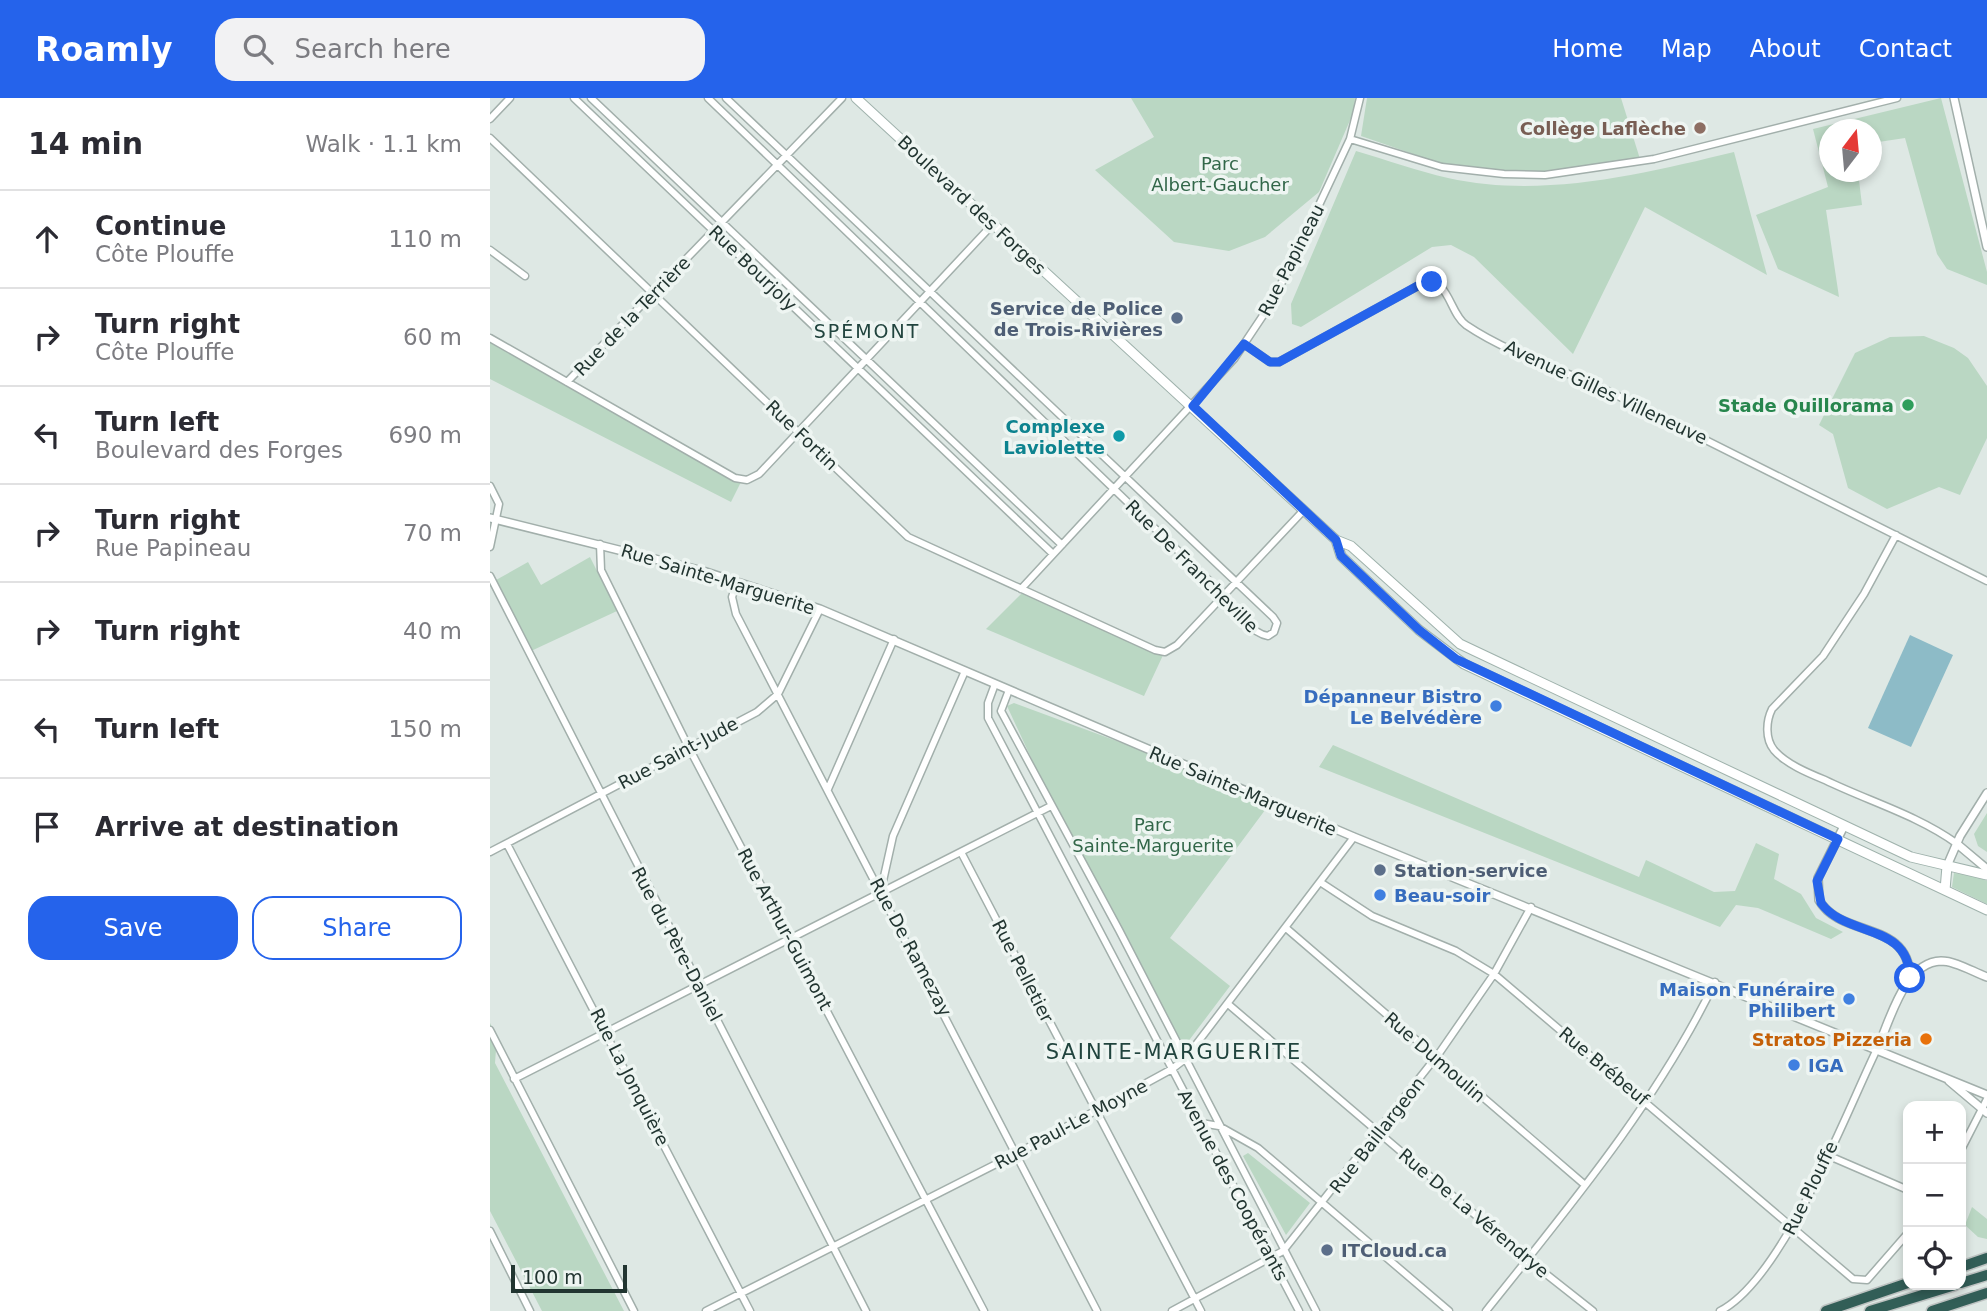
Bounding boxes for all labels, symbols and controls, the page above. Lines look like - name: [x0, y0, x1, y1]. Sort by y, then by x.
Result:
- search box: [215, 18, 705, 81]
- text: Roamly: [35, 30, 173, 69]
- icon: search: [239, 30, 277, 68]
- text: Search here: [295, 34, 451, 64]
- text: Home: [1552, 35, 1623, 63]
- text: Map: [1661, 35, 1712, 63]
- text: About: [1750, 35, 1821, 63]
- text: Contact: [1859, 35, 1952, 63]
- place label: Collège Laflèche: [1520, 118, 1686, 139]
- north arrow: [1819, 119, 1882, 182]
- marker: Collège Laflèche: [1692, 120, 1708, 136]
- text: 14 min: [28, 126, 143, 161]
- text: Walk · 1.1 km: [305, 131, 462, 157]
- street label: Boulevard des Forges: [894, 131, 1050, 279]
- park label: Parc Albert-Gaucher: [1151, 153, 1289, 195]
- street label: Rue Papineau: [1254, 201, 1328, 319]
- text: Continue: [95, 211, 226, 241]
- icon: ahead: [28, 220, 66, 258]
- street label: Rue Bourjoly: [705, 221, 801, 315]
- text: 110 m: [388, 226, 462, 252]
- text: Côte Plouffe: [95, 241, 235, 267]
- street label: Rue de la Terrière: [570, 252, 694, 380]
- route end: [1416, 266, 1447, 297]
- place label: Service de Police de Trois-Rivières: [990, 298, 1163, 340]
- text: Turn right: [95, 309, 240, 339]
- marker: Service de Police de Trois-Rivières: [1169, 310, 1185, 326]
- icon: right: [28, 318, 66, 356]
- district label: SPÉMONT: [814, 320, 920, 342]
- text: 60 m: [403, 324, 462, 350]
- street label: Avenue Gilles Villeneuve: [1501, 336, 1711, 448]
- text: Côte Plouffe: [95, 339, 235, 365]
- place label: Stade Quillorama: [1718, 395, 1894, 416]
- street label: Rue Fortin: [762, 396, 842, 474]
- marker: Stade Quillorama: [1900, 397, 1916, 413]
- text: Turn left: [95, 407, 219, 437]
- icon: left: [28, 416, 66, 454]
- place label: Complexe Laviolette: [1003, 416, 1105, 458]
- text: 690 m: [388, 422, 462, 448]
- marker: Complexe Laviolette: [1111, 428, 1127, 444]
- text: Boulevard des Forges: [95, 437, 343, 463]
- street label: Rue De Francheville: [1121, 495, 1263, 637]
- text: Turn right: [95, 505, 240, 535]
- icon: right: [28, 514, 66, 552]
- text: 70 m: [403, 520, 462, 546]
- text: Rue Papineau: [95, 535, 251, 561]
- street label: Rue Sainte-Marguerite: [619, 540, 817, 618]
- icon: right: [28, 612, 66, 650]
- text: Turn right: [95, 616, 240, 646]
- text: 40 m: [403, 618, 462, 644]
- place label: Dépanneur Bistro Le Belvédère: [1304, 686, 1482, 728]
- marker: Dépanneur Bistro Le Belvédère: [1488, 698, 1504, 714]
- icon: left: [28, 710, 66, 748]
- street label: Rue Saint-Jude: [615, 713, 741, 793]
- text: Turn left: [95, 714, 219, 744]
- text: 150 m: [388, 716, 462, 742]
- street label: Rue Sainte-Marguerite: [1146, 742, 1340, 840]
- icon: arrive: [28, 808, 66, 846]
- text: Arrive at destination: [95, 812, 399, 842]
- park label: Parc Sainte-Marguerite: [1072, 814, 1234, 856]
- street label: Rue Arthur-Guimont: [733, 844, 837, 1014]
- place label: Station-service: [1394, 860, 1548, 881]
- marker: Station-service: [1372, 862, 1388, 878]
- street label: Rue du Père-Daniel: [627, 863, 727, 1025]
- street label: Rue De Ramezay: [866, 874, 956, 1020]
- place label: Beau-soir: [1394, 885, 1491, 906]
- marker: Beau-soir: [1372, 887, 1388, 903]
- button: Save: [28, 896, 238, 960]
- button: Share: [252, 896, 462, 960]
- street label: Rue Pelletier: [988, 916, 1058, 1027]
- route start: [1894, 962, 1925, 993]
- place label: Maison Funéraire Philibert: [1659, 979, 1835, 1021]
- marker: Maison Funéraire Philibert: [1841, 991, 1857, 1007]
- street label: Rue La Jonquière: [586, 1005, 674, 1149]
- street label: Rue Dumoulin: [1380, 1008, 1490, 1106]
- street label: Rue Brébeuf: [1555, 1022, 1654, 1110]
- place label: Stratos Pizzeria: [1752, 1029, 1912, 1050]
- marker: Stratos Pizzeria: [1918, 1031, 1934, 1047]
- district label: SAINTE-MARGUERITE: [1046, 1040, 1302, 1064]
- place label: IGA: [1808, 1055, 1843, 1076]
- marker: IGA: [1786, 1057, 1802, 1073]
- street label: Rue Baillargeon: [1325, 1073, 1429, 1197]
- street label: Rue Paul-Le Moyne: [991, 1075, 1151, 1173]
- street label: Avenue des Coopérants: [1174, 1086, 1292, 1284]
- map controls: [1903, 1101, 1966, 1290]
- button: +: [1903, 1101, 1966, 1164]
- street label: Rue Plouffe: [1778, 1138, 1842, 1238]
- street label: Rue De La Vérendrye: [1395, 1144, 1553, 1282]
- button: −: [1903, 1164, 1966, 1227]
- button: locate: [1903, 1227, 1966, 1290]
- place label: ITCloud.ca: [1341, 1240, 1447, 1261]
- marker: ITCloud.ca: [1319, 1242, 1335, 1258]
- scale bar: [511, 1262, 626, 1294]
- text: 100 m: [522, 1266, 583, 1288]

